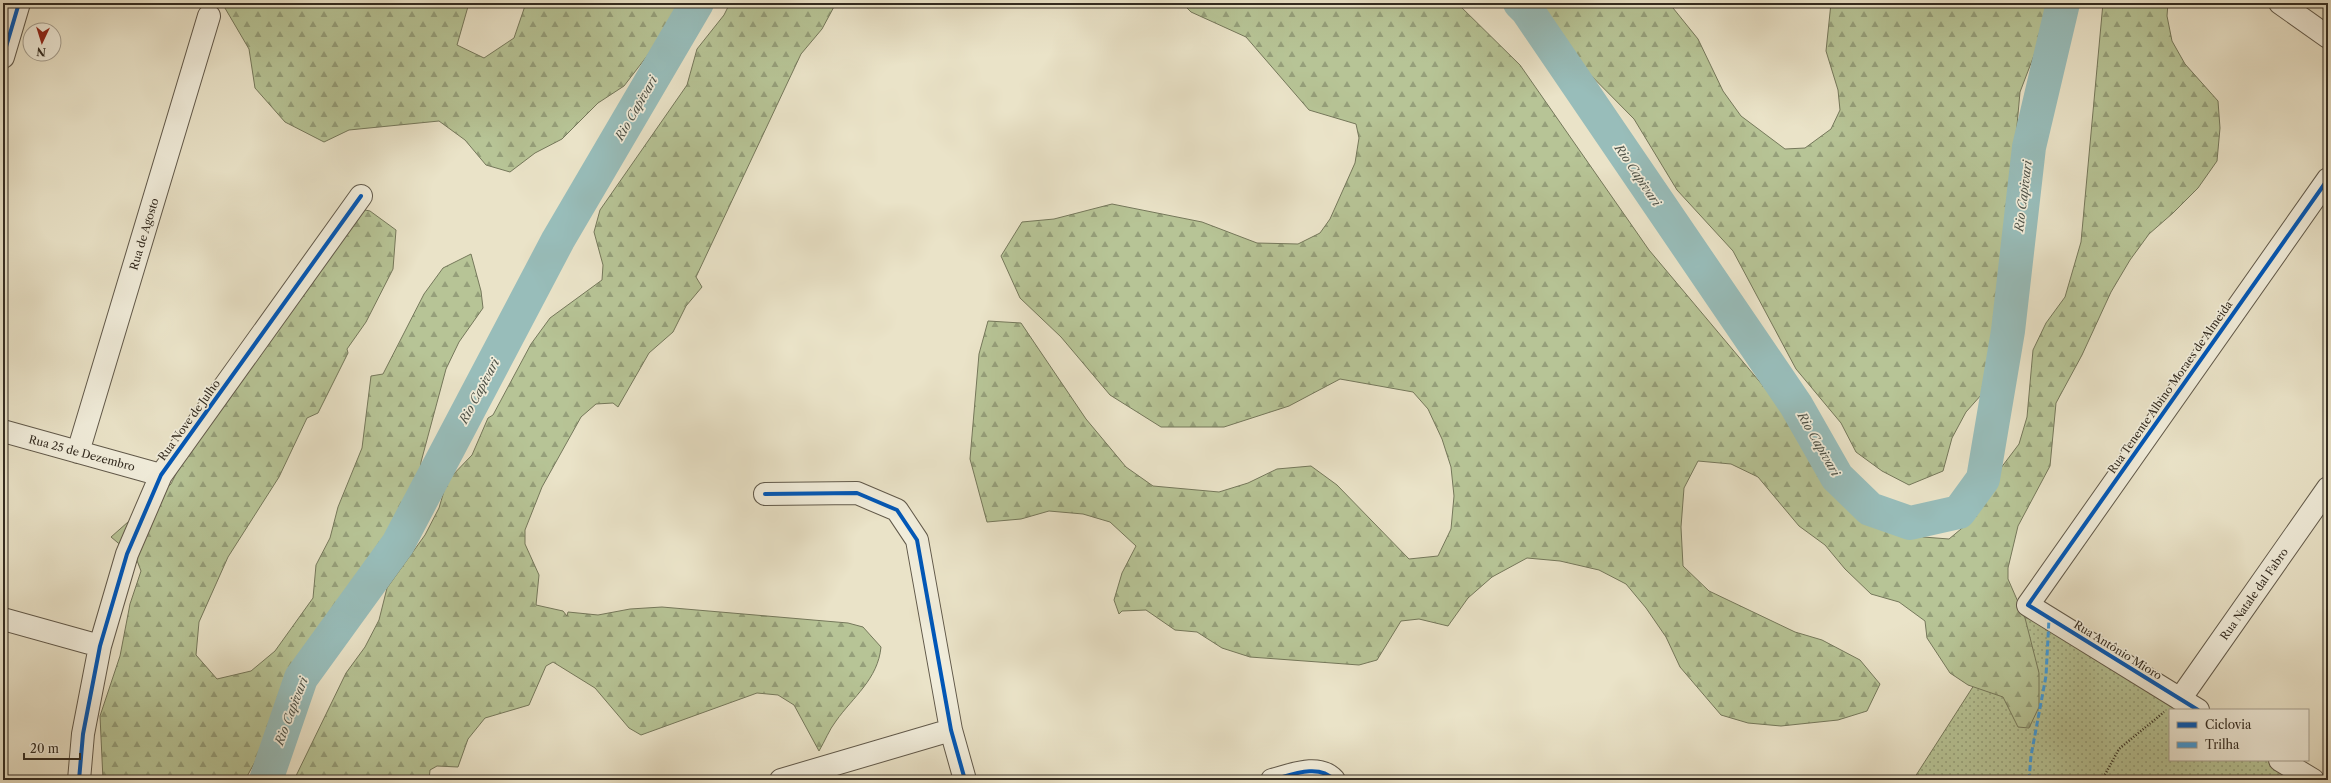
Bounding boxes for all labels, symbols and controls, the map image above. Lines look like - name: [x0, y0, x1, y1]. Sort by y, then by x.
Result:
- north arrow: [22, 22, 62, 62]
- text: N: [36, 45, 47, 59]
- water label: Rio Capivari: [611, 72, 661, 144]
- water label: Rio Capivari: [1611, 140, 1665, 210]
- water label: Rio Capivari: [2011, 158, 2035, 233]
- street label: Rua de Agosto: [126, 196, 162, 272]
- street label: Rua Tenente Albino Moraes de Almeida: [2105, 298, 2235, 476]
- water label: Rio Capivari: [455, 355, 503, 427]
- street label: Rua Nove de Julho: [155, 377, 223, 463]
- water label: Rio Capivari: [1794, 408, 1844, 480]
- street label: Rua 25 de Dezembro: [27, 432, 137, 474]
- street label: Rua Natale dal Fabro: [2217, 545, 2291, 643]
- street label: Rua Antônio Mioro: [2071, 617, 2165, 683]
- water label: Rio Capivari: [271, 674, 311, 748]
- legend: [2169, 709, 2309, 761]
- text: Ciclovia: [2205, 717, 2252, 732]
- scale bar: [24, 735, 80, 761]
- text: Trilha: [2205, 737, 2240, 752]
- text: 20 m: [30, 741, 59, 756]

